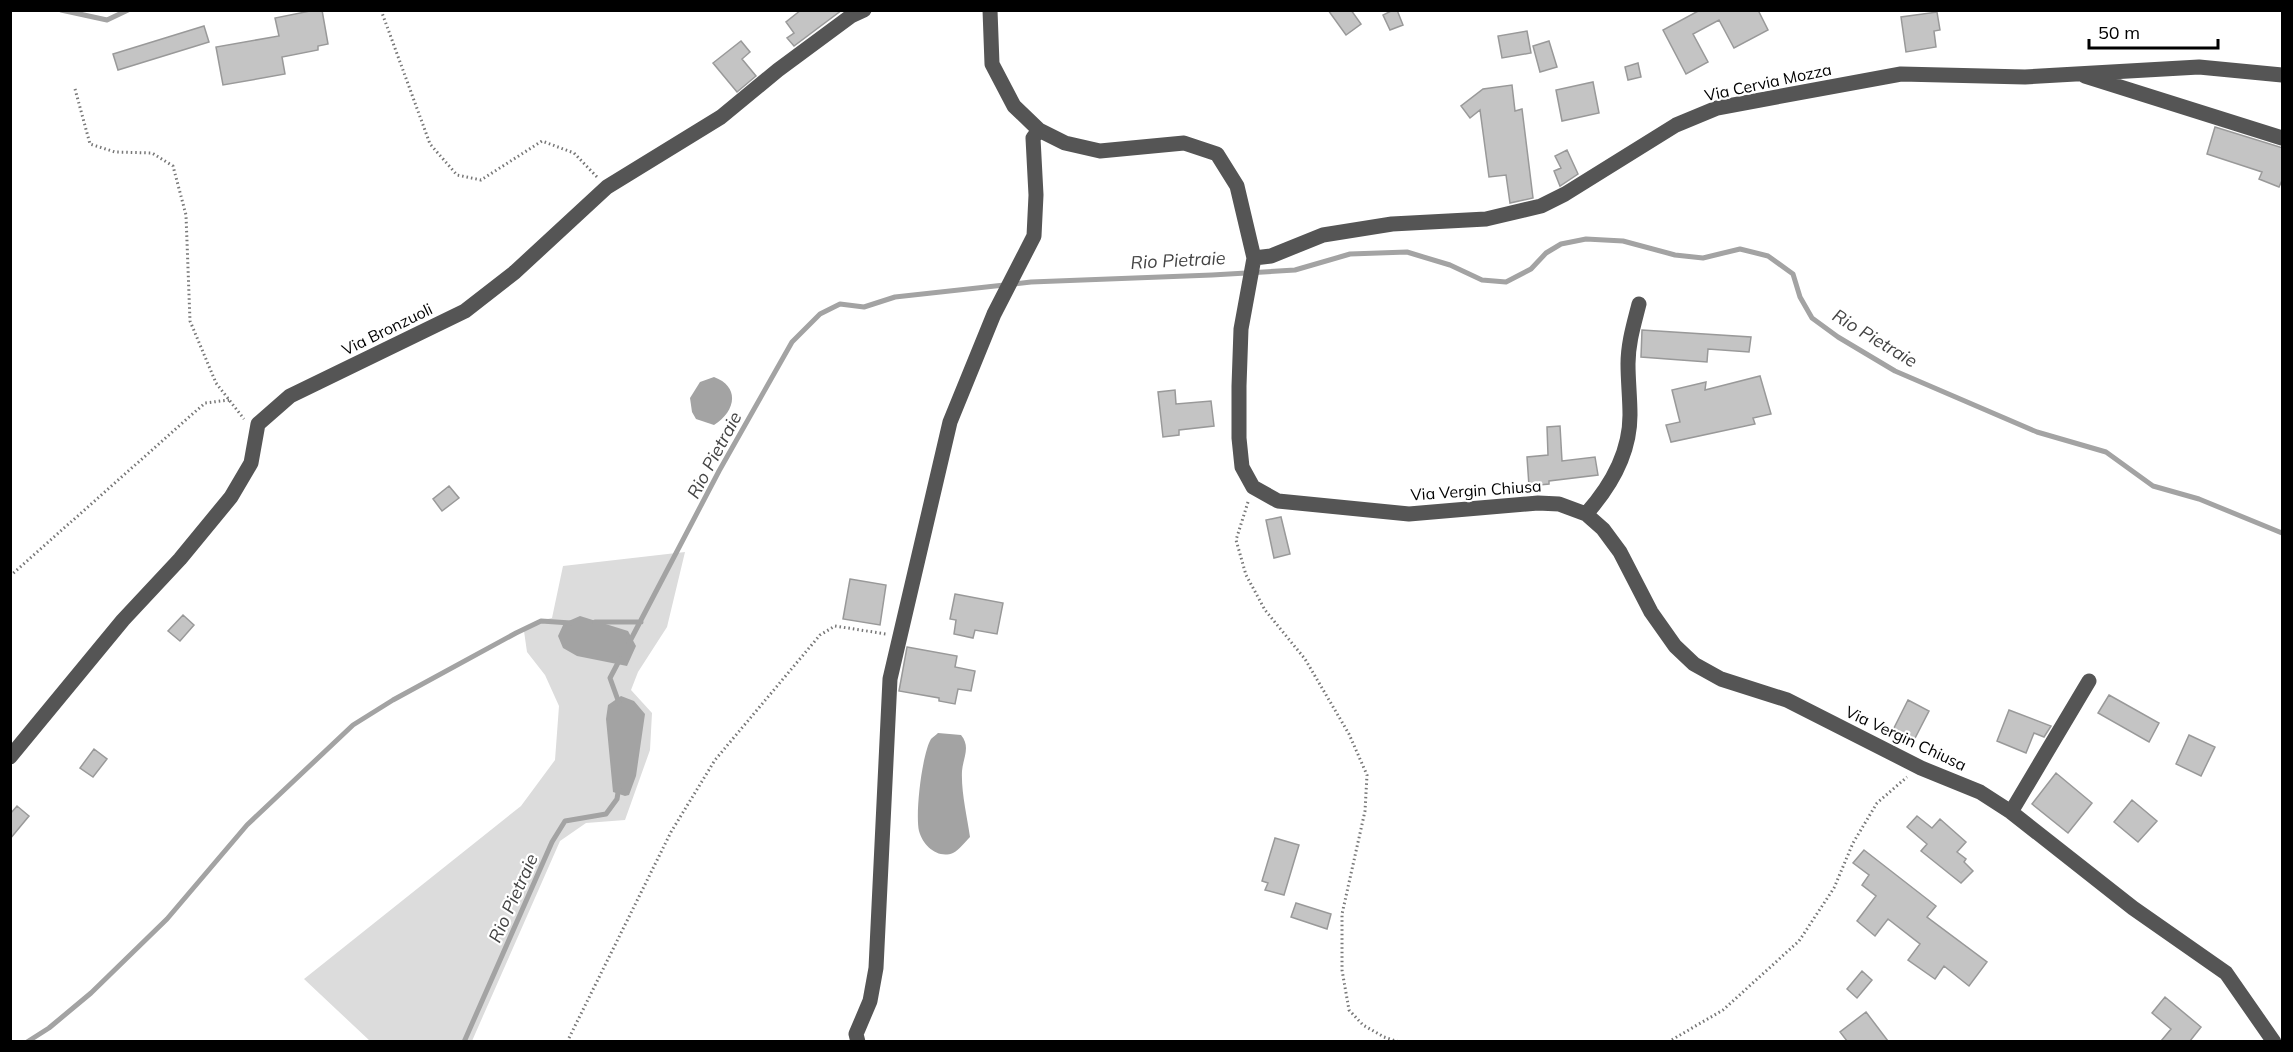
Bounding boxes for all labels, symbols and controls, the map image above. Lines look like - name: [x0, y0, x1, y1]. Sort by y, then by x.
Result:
- scale bar: [2089, 12, 2218, 50]
- text: 50 m: [2098, 21, 2140, 44]
- street label: Via Cervia Mozza: [1703, 59, 1833, 105]
- water label: Rio Pietraie: [1130, 246, 1226, 274]
- street label: Via Bronzuoli: [339, 299, 435, 359]
- water label: Rio Pietraie: [1828, 304, 1922, 372]
- water label: Rio Pietraie: [682, 407, 747, 502]
- street label: Via Vergin Chiusa: [1410, 475, 1542, 505]
- street label: Via Vergin Chiusa: [1842, 701, 1970, 775]
- water label: Rio Pietraie: [483, 850, 543, 946]

